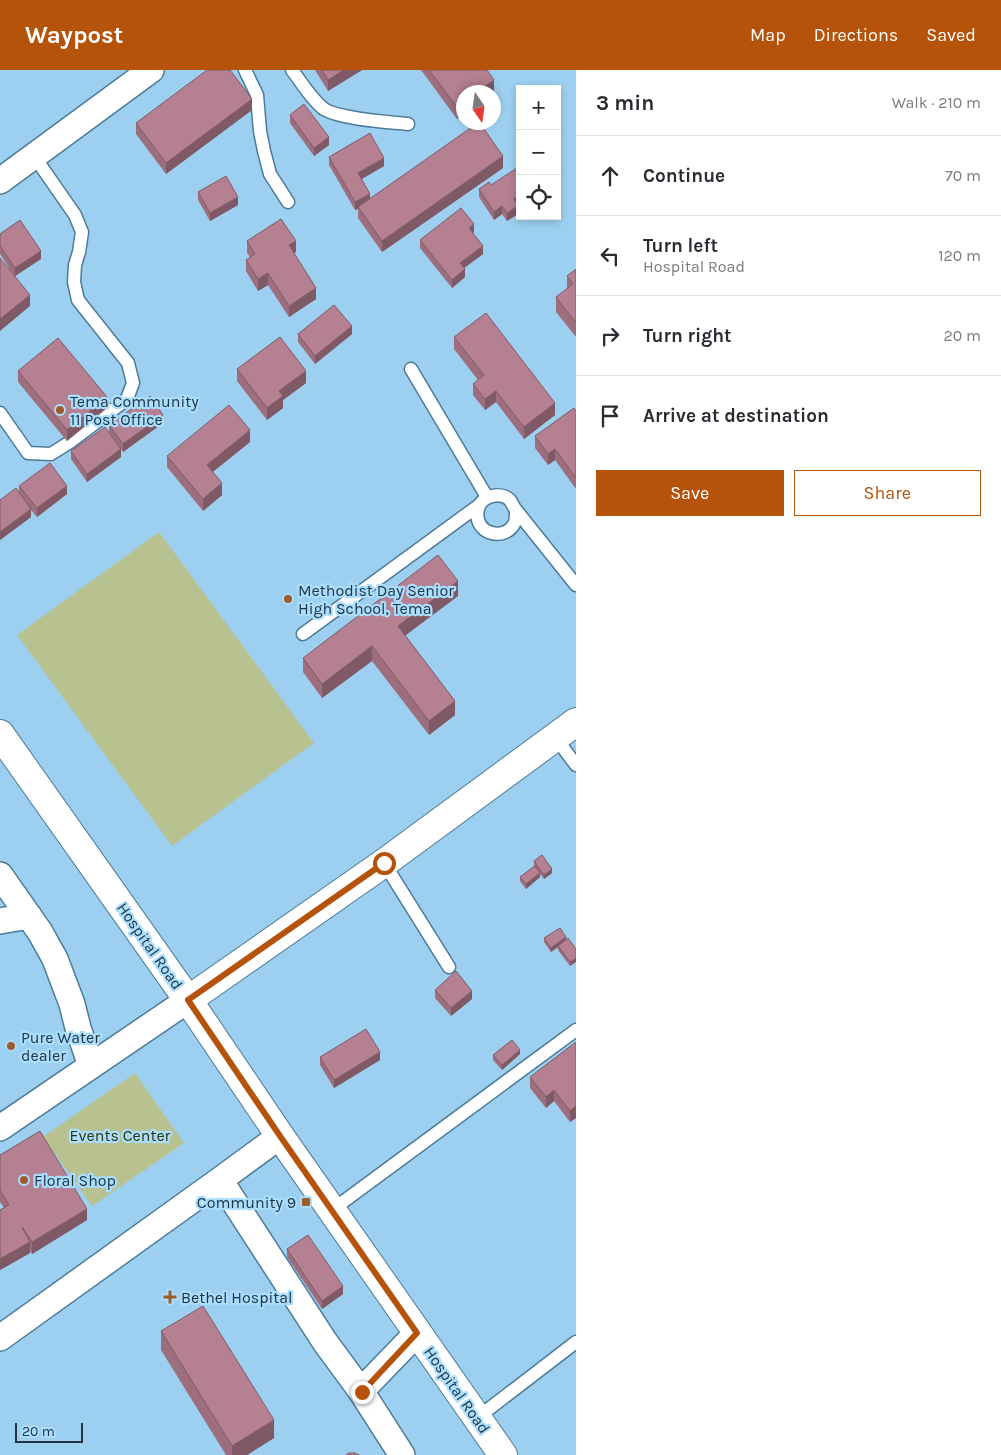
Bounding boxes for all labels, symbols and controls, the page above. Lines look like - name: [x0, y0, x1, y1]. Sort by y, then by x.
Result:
- text: Waypost: [25, 21, 123, 49]
- text: Map: [750, 24, 786, 46]
- text: Directions: [814, 24, 898, 46]
- text: Saved: [926, 24, 976, 46]
- north arrow: [456, 85, 501, 130]
- map controls: [516, 85, 561, 220]
- button: +: [516, 85, 561, 130]
- text: 3 min: [596, 91, 654, 115]
- text: Walk · 210 m: [892, 93, 981, 112]
- button: −: [516, 130, 561, 175]
- icon: ahead: [596, 162, 624, 190]
- text: Continue: [643, 165, 725, 187]
- text: 70 m: [945, 166, 981, 185]
- button: locate: [516, 175, 561, 220]
- text: Turn left: [643, 235, 718, 257]
- icon: left: [596, 242, 624, 270]
- text: 120 m: [938, 246, 981, 265]
- text: Hospital Road: [643, 257, 745, 276]
- icon: right: [596, 322, 624, 350]
- text: Turn right: [643, 325, 732, 347]
- text: 20 m: [943, 326, 981, 345]
- place label: Tema Community 11 Post Office: [70, 392, 199, 429]
- icon: arrive: [596, 402, 624, 430]
- marker: Tema Community 11 Post Office: [54, 404, 66, 416]
- text: Arrive at destination: [643, 405, 829, 427]
- button: Save: [596, 470, 784, 516]
- button: Share: [794, 470, 981, 516]
- place label: Methodist Day Senior High School, Tema: [298, 581, 454, 618]
- marker: Methodist Day Senior High School, Tema: [282, 593, 294, 605]
- route start: [373, 852, 396, 875]
- street label: Hospital Road: [113, 899, 187, 993]
- place label: Pure Water dealer: [21, 1028, 100, 1065]
- marker: Pure Water dealer: [5, 1040, 17, 1052]
- park label: Events Center: [70, 1126, 171, 1145]
- place label: Floral Shop: [34, 1171, 116, 1190]
- marker: Floral Shop: [18, 1174, 30, 1186]
- place label: Community 9: [197, 1193, 296, 1212]
- marker: Community 9: [300, 1196, 312, 1208]
- place label: Bethel Hospital: [181, 1288, 293, 1307]
- marker: Bethel Hospital: [163, 1290, 177, 1304]
- street label: Hospital Road: [420, 1343, 494, 1437]
- route end: [351, 1381, 374, 1404]
- scale bar: [15, 1420, 82, 1443]
- text: 20 m: [22, 1423, 55, 1440]

